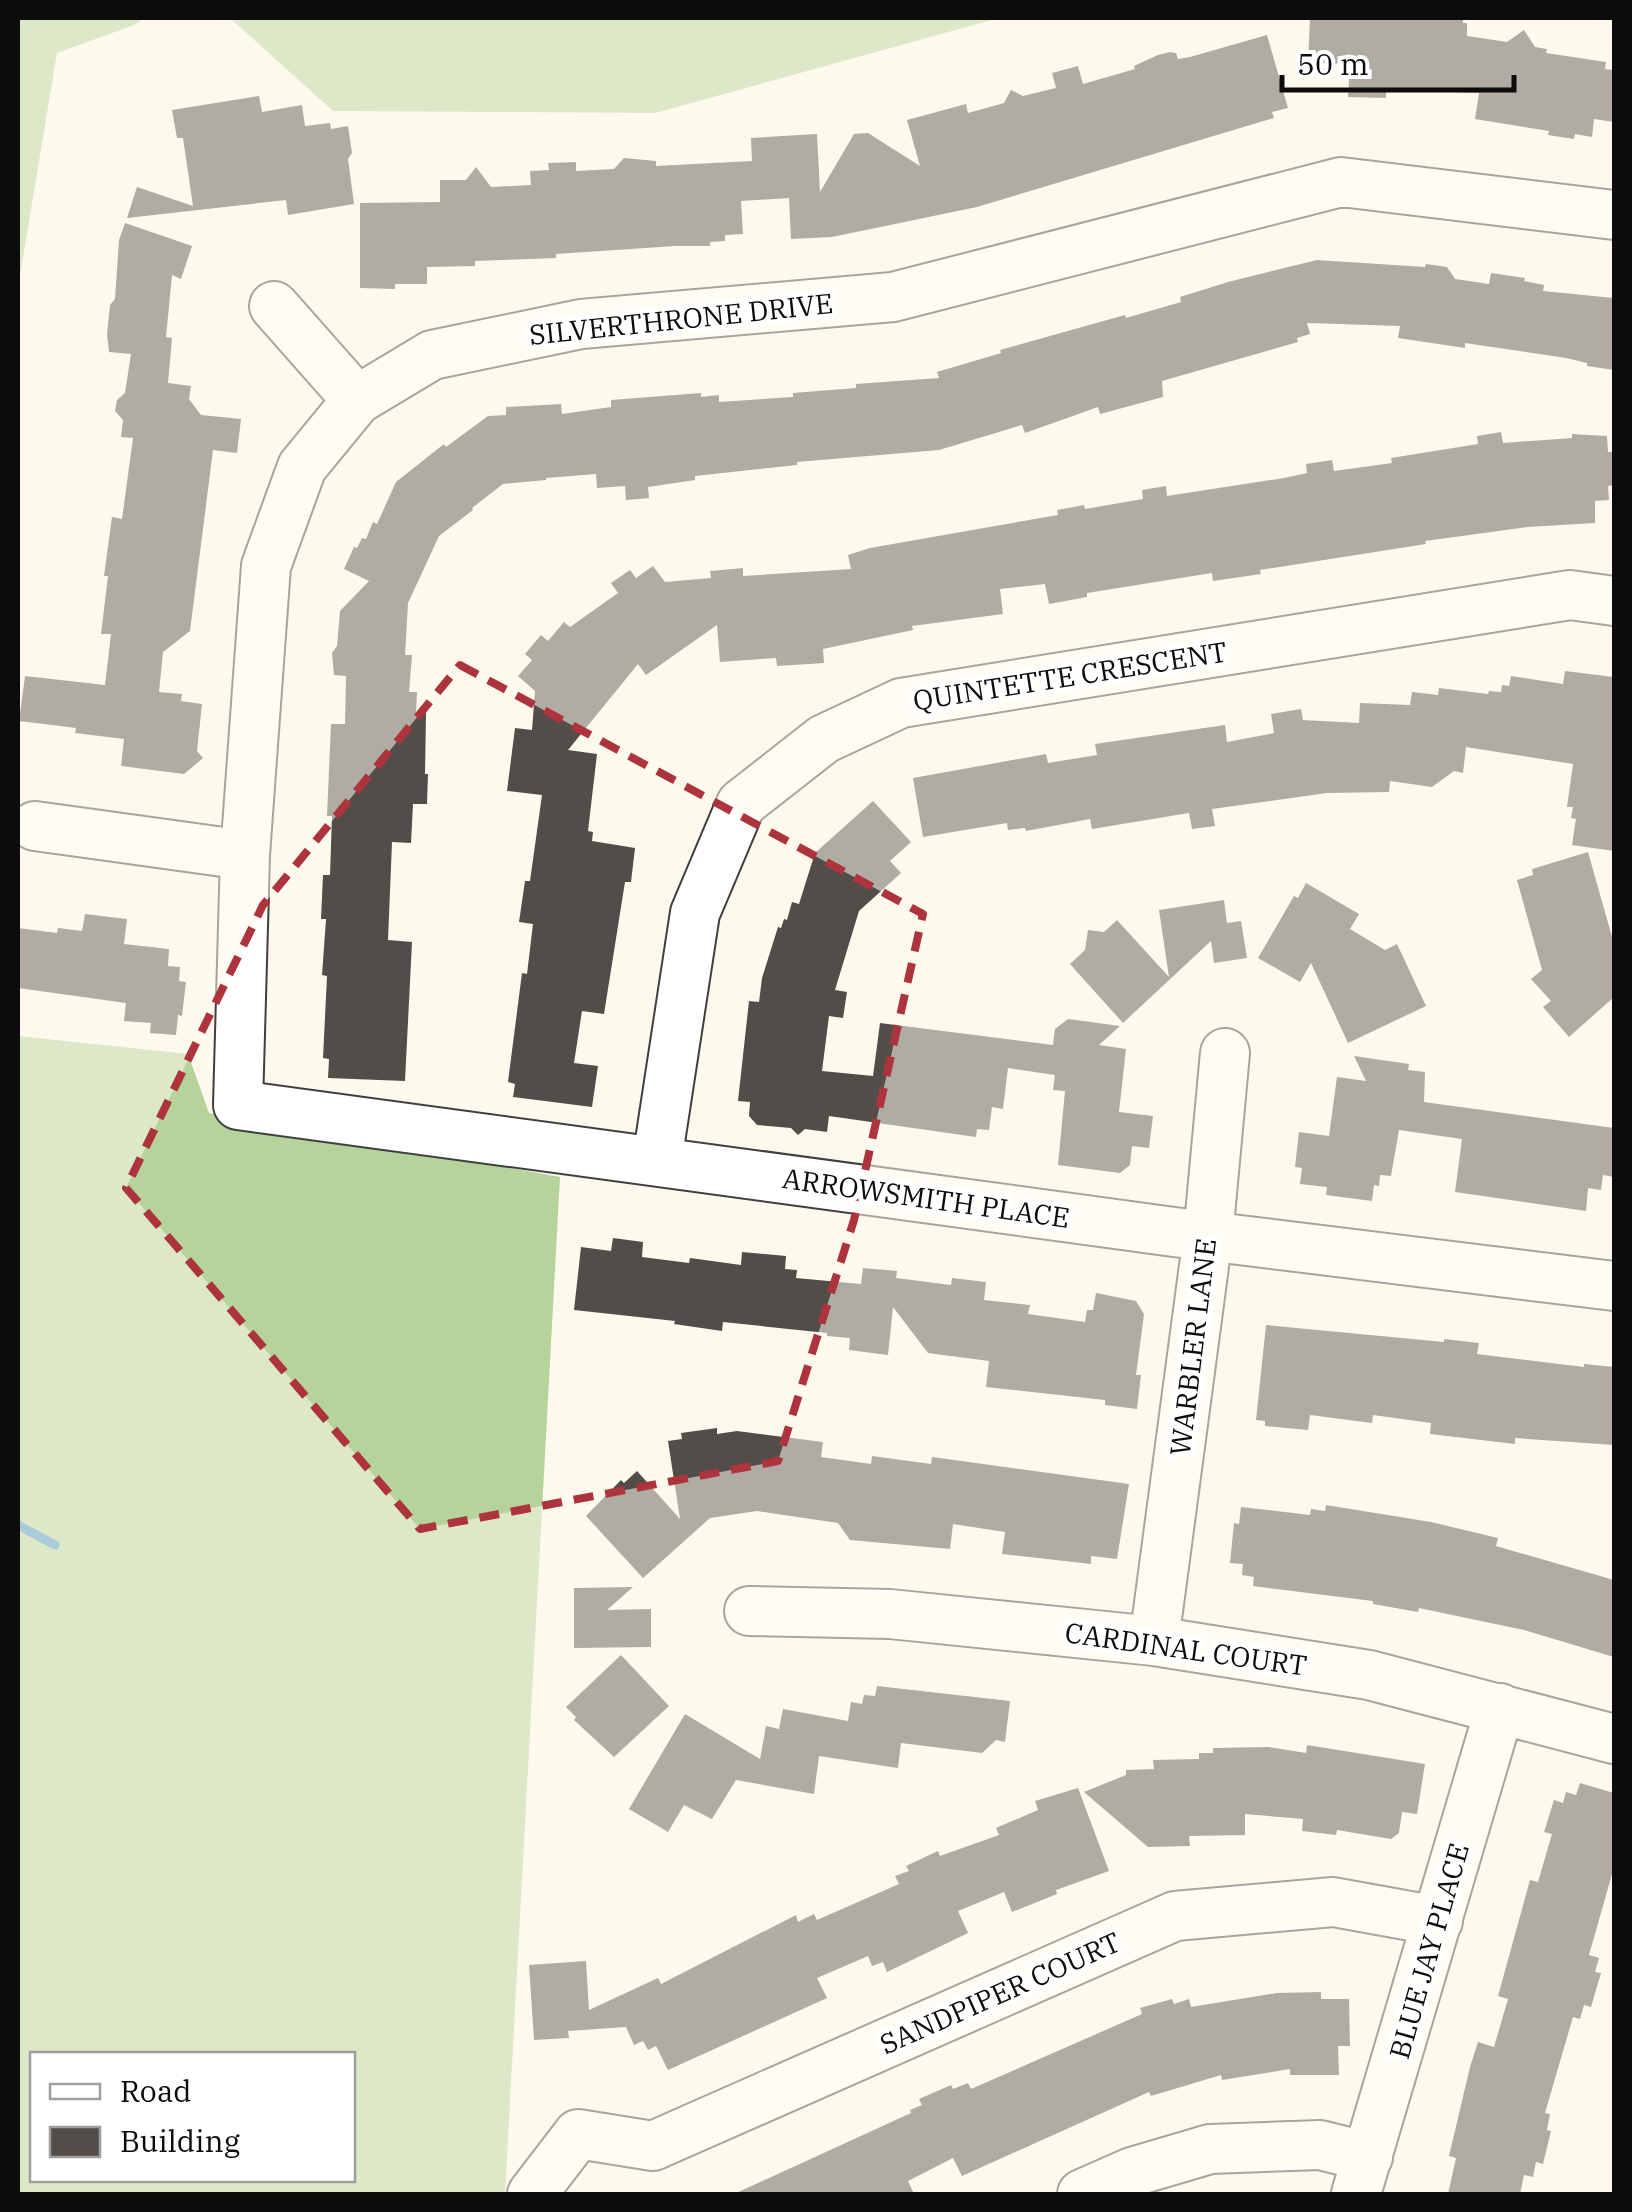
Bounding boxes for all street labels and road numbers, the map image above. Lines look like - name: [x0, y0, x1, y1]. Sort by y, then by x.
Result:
- street label: SILVERTHRONE DRIVE: [527, 284, 835, 353]
- street label: QUINTETTE CRESCENT: [910, 632, 1230, 719]
- street label: ARROWSMITH PLACE: [780, 1159, 1072, 1236]
- street label: WARBLER LANE: [1161, 1236, 1224, 1458]
- street label: CARDINAL COURT: [1063, 1613, 1309, 1684]
- street label: BLUE JAY PLACE: [1380, 1839, 1477, 2063]
- street label: SANDPIPER COURT: [874, 1923, 1126, 2062]

